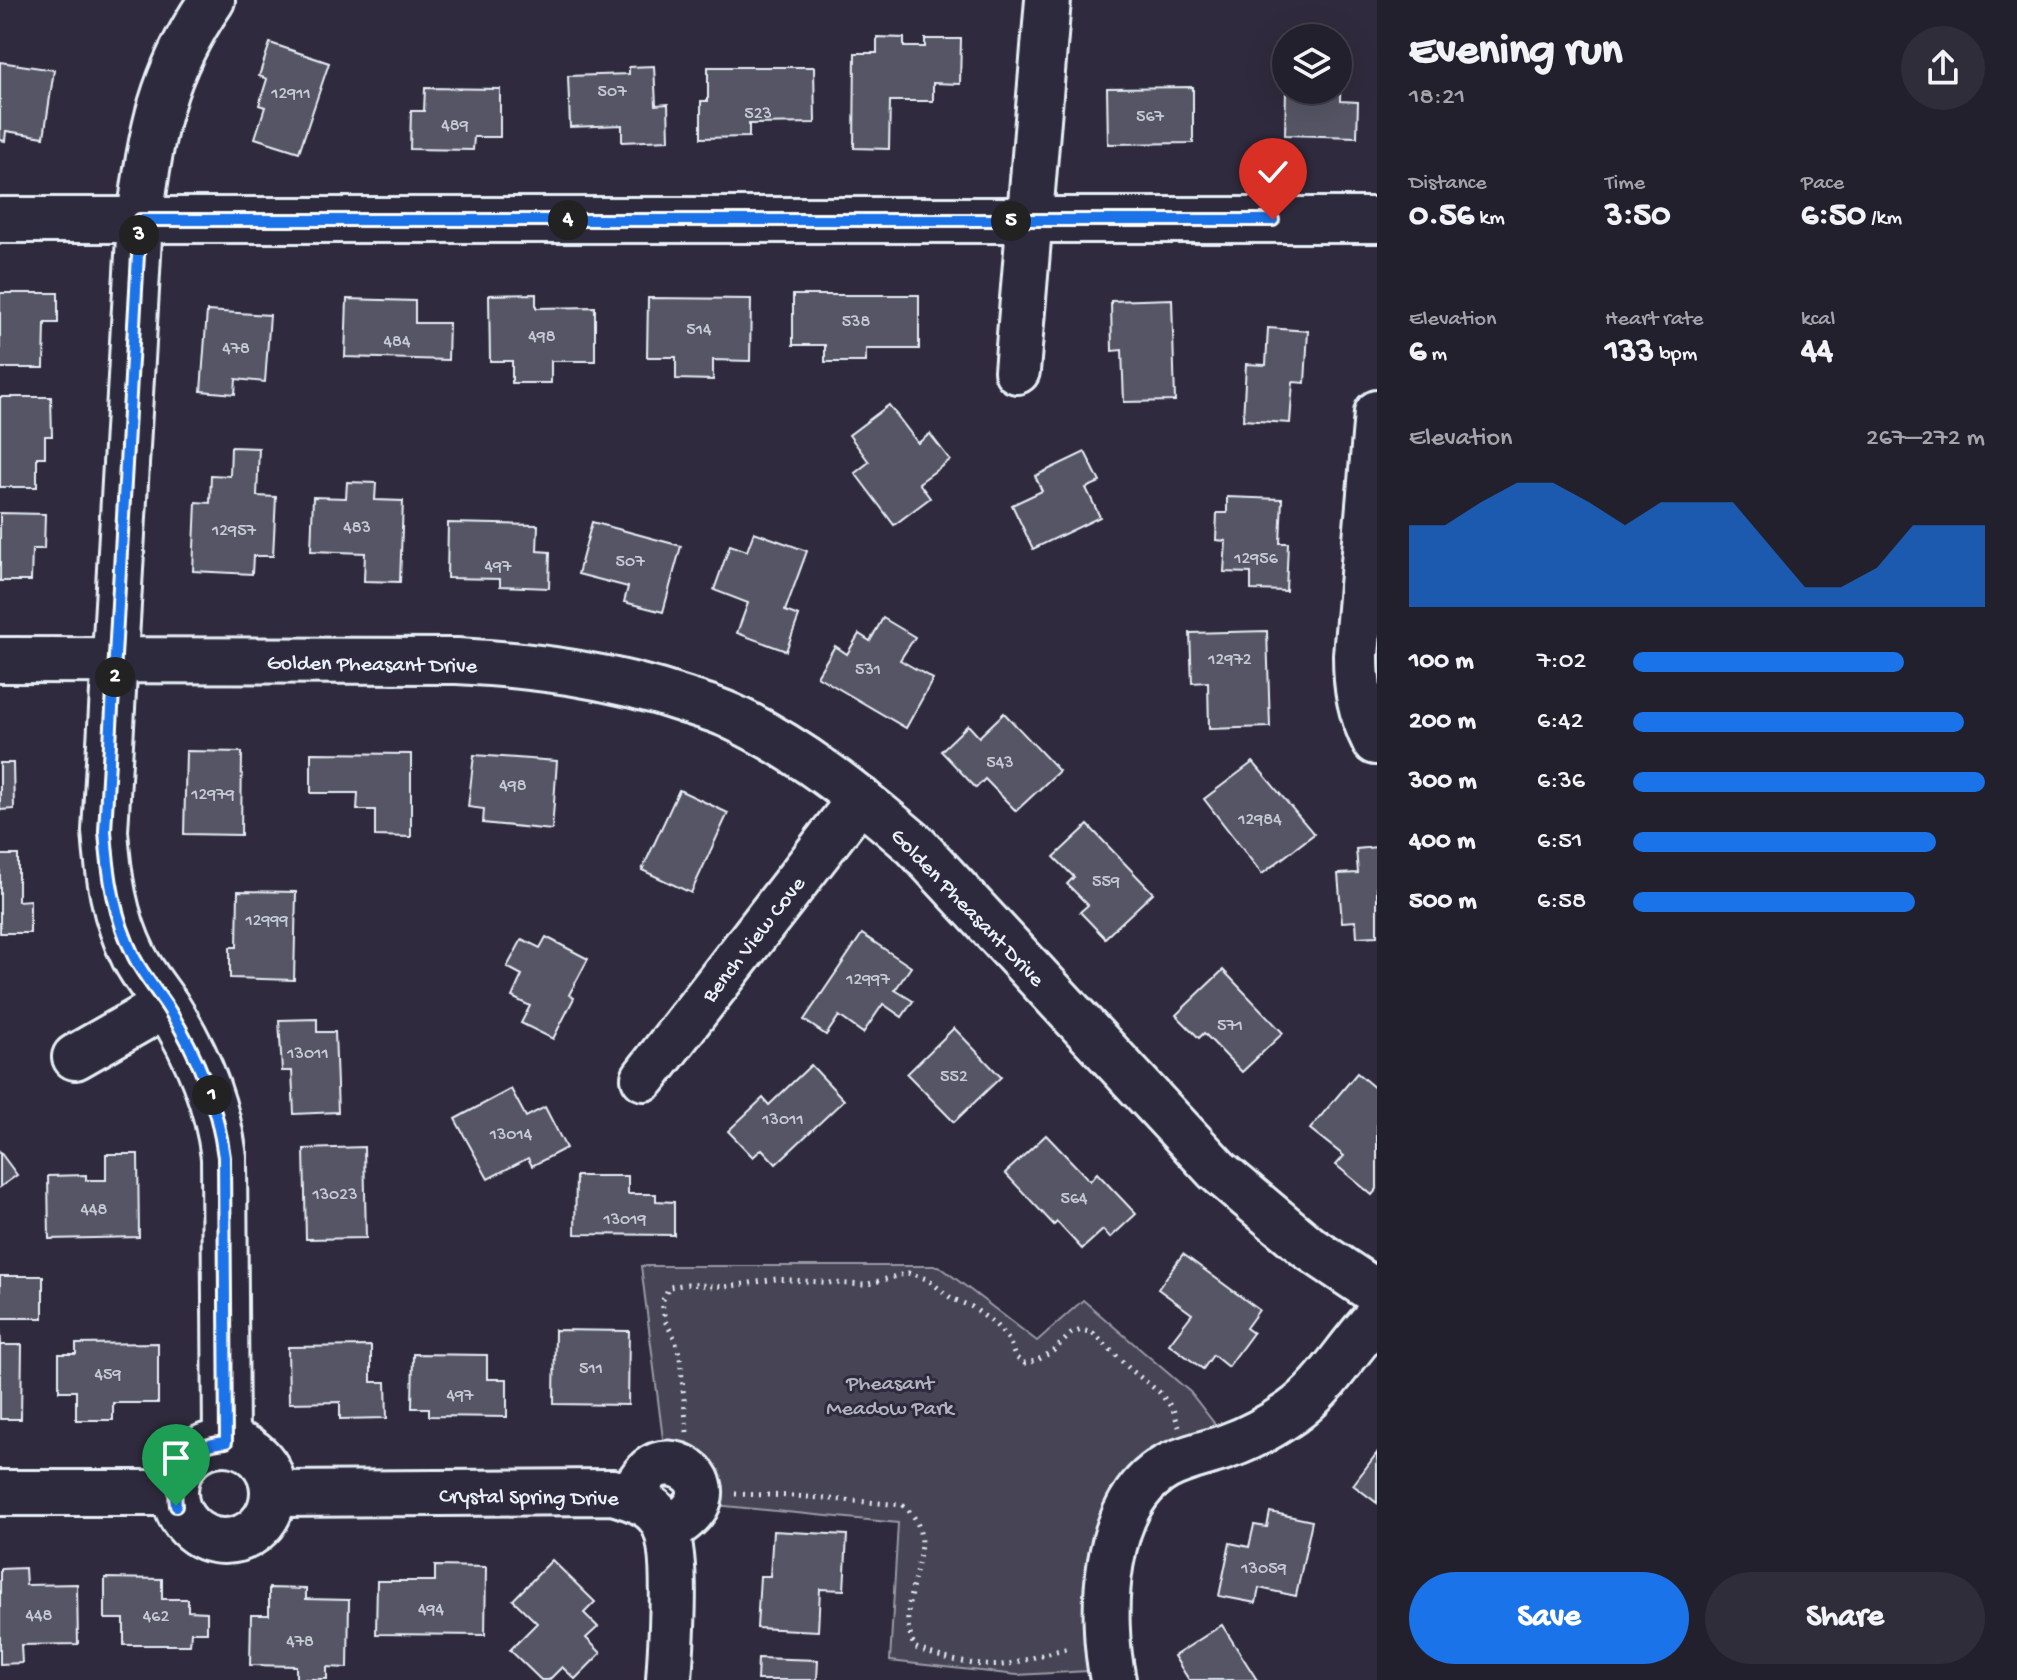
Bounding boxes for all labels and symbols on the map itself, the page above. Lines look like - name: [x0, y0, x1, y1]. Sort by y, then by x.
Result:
- house number: 507: [597, 82, 627, 103]
- house number: 12911: [270, 84, 311, 105]
- house number: 523: [744, 104, 772, 125]
- house number: 567: [1136, 107, 1165, 128]
- house number: 489: [441, 116, 469, 137]
- pin: [1239, 138, 1307, 220]
- pin: 4: [548, 200, 588, 240]
- pin: 5: [991, 201, 1031, 241]
- pin: 3: [119, 215, 159, 255]
- house number: 538: [842, 312, 870, 333]
- house number: 514: [686, 320, 712, 341]
- house number: 498: [528, 327, 556, 348]
- house number: 484: [384, 332, 411, 353]
- house number: 478: [222, 339, 250, 360]
- house number: 483: [343, 518, 371, 539]
- house number: 12957: [211, 521, 257, 542]
- house number: 12956: [1233, 549, 1279, 570]
- house number: 507: [615, 552, 645, 573]
- house number: 497: [485, 557, 512, 578]
- house number: 12972: [1207, 650, 1252, 671]
- street label: Golden Pheasant Drive: [266, 651, 478, 681]
- pin: 2: [95, 657, 135, 697]
- house number: 531: [855, 660, 881, 681]
- house number: 543: [986, 753, 1014, 774]
- house number: 498: [499, 776, 527, 797]
- house number: 12979: [190, 785, 235, 806]
- house number: 12984: [1237, 810, 1282, 831]
- street label: Golden Pheasant Drive: [884, 824, 1049, 994]
- street label: Bench View Cove: [697, 872, 813, 1009]
- house number: 559: [1092, 872, 1120, 893]
- house number: 12999: [244, 911, 289, 932]
- house number: 12997: [845, 970, 890, 991]
- house number: 571: [1217, 1016, 1243, 1037]
- house number: 13011: [286, 1044, 329, 1065]
- house number: 552: [940, 1067, 968, 1088]
- pin: 1: [192, 1075, 232, 1115]
- house number: 13011: [761, 1110, 804, 1131]
- house number: 13014: [489, 1125, 533, 1146]
- house number: 13023: [312, 1185, 358, 1206]
- house number: 564: [1060, 1189, 1088, 1210]
- house number: 448: [81, 1200, 108, 1221]
- house number: 13019: [602, 1210, 647, 1231]
- house number: 511: [579, 1359, 603, 1380]
- house number: 459: [95, 1365, 122, 1386]
- park label: Pheasant Meadow Park: [826, 1372, 956, 1423]
- house number: 497: [447, 1386, 474, 1407]
- pin: [142, 1424, 210, 1506]
- street label: Crystal Spring Drive: [439, 1484, 620, 1514]
- house number: 13059: [1240, 1559, 1287, 1580]
- house number: 494: [418, 1600, 445, 1621]
- house number: 448: [26, 1606, 53, 1627]
- house number: 462: [143, 1607, 169, 1628]
- house number: 478: [286, 1632, 314, 1653]

